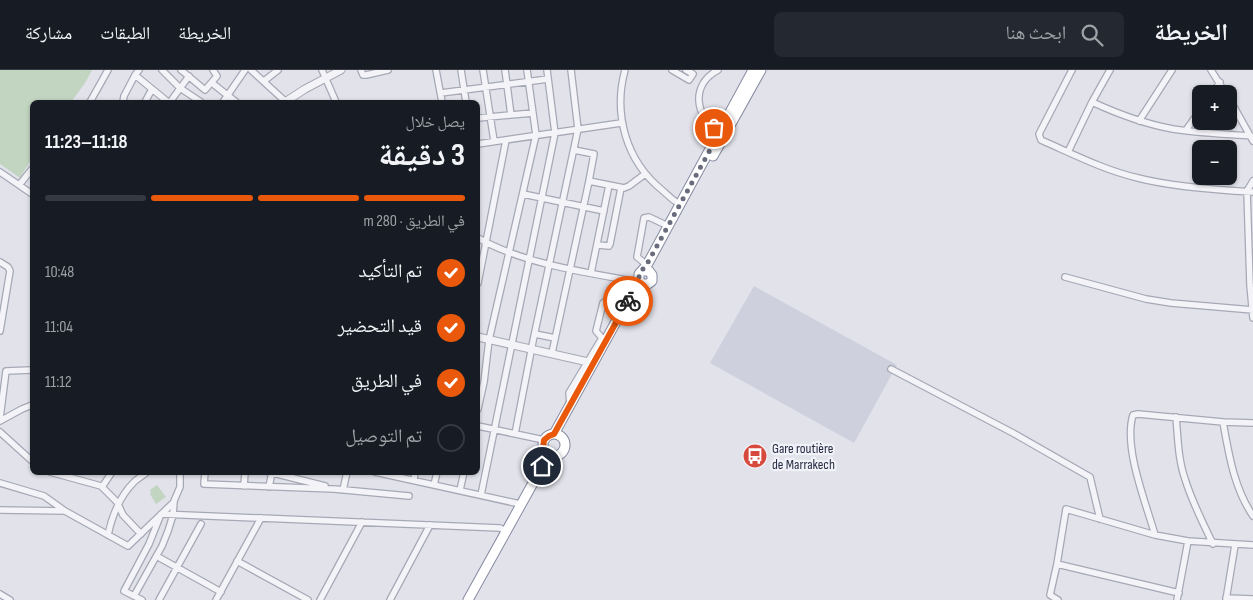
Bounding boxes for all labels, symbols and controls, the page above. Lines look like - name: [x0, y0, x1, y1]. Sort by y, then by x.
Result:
- search box: [774, 12, 1124, 57]
- text: الخريطة: [1154, 18, 1228, 47]
- icon: search: [1078, 21, 1106, 49]
- text: ابحث هنا: [1005, 22, 1066, 45]
- text: مشاركة: [25, 23, 72, 44]
- text: الطبقات: [100, 23, 150, 44]
- text: الخريطة: [178, 23, 231, 44]
- map controls: [1192, 85, 1237, 185]
- button: +: [1192, 85, 1237, 130]
- pin: [693, 107, 735, 149]
- text: يصل خلال: [406, 113, 465, 132]
- icon: bag: [700, 114, 728, 142]
- text: 11:18–11:23: [45, 131, 128, 154]
- text: 3 دقيقة: [378, 136, 465, 175]
- button: −: [1192, 140, 1237, 185]
- text: في الطريق · 280 m: [363, 212, 465, 231]
- icon: check: [437, 259, 465, 287]
- text: تم التأكيد: [359, 260, 422, 283]
- text: 10:48: [45, 263, 74, 282]
- courier: [603, 276, 653, 326]
- icon: bike: [614, 287, 642, 315]
- icon: check: [437, 314, 465, 342]
- text: قيد التحضير: [338, 315, 422, 338]
- text: 11:04: [45, 318, 73, 337]
- icon: check: [437, 369, 465, 397]
- text: في الطريق: [351, 370, 422, 393]
- text: 11:12: [45, 373, 72, 392]
- text: تم التوصيل: [345, 425, 422, 448]
- place label: Gare routière de Marrakech: [772, 440, 835, 473]
- bus stop icon: Gare routière de Marrakech: [742, 443, 768, 469]
- pin: [521, 445, 563, 487]
- icon: home: [528, 452, 556, 480]

